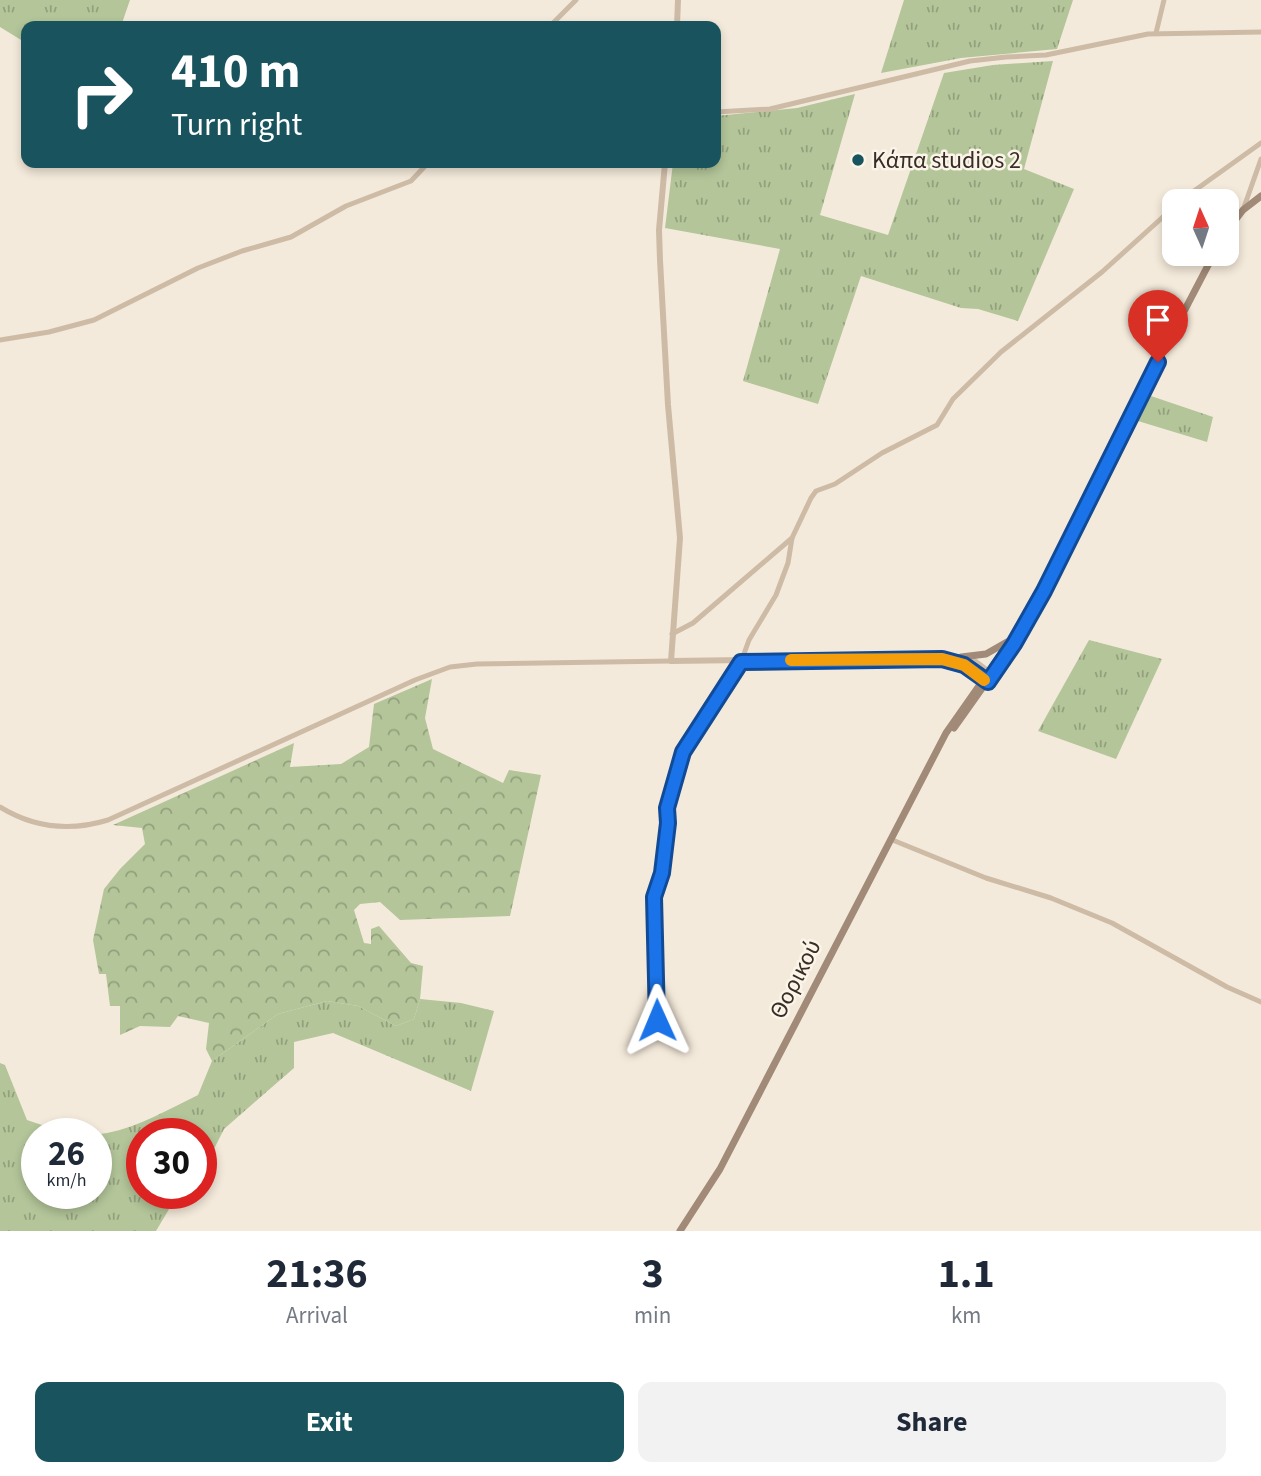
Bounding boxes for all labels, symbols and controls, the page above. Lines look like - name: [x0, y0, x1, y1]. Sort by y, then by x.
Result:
- text: 410 m: [171, 37, 300, 107]
- icon: right: [56, 49, 147, 140]
- text: Turn right: [171, 102, 302, 148]
- place label: Κάπα studios 2: [872, 143, 1021, 178]
- marker: Κάπα studios 2: [850, 152, 866, 168]
- north arrow: [1162, 189, 1239, 266]
- map controls: [1162, 189, 1239, 266]
- pin: [1128, 290, 1188, 362]
- icon: arrive: [1139, 301, 1177, 339]
- street label: Θορικού: [761, 934, 830, 1025]
- position arrow: [620, 983, 694, 1057]
- speed limit sign: 30: [126, 1118, 217, 1209]
- text: 26: [48, 1129, 85, 1179]
- text: km/h: [47, 1168, 86, 1193]
- text: 21:36: [266, 1244, 368, 1304]
- text: 3: [642, 1244, 664, 1304]
- text: 1.1: [938, 1244, 995, 1304]
- text: Arrival: [286, 1299, 348, 1332]
- text: min: [634, 1299, 671, 1332]
- text: km: [951, 1299, 981, 1332]
- button: Exit: [35, 1382, 624, 1462]
- button: Share: [638, 1382, 1226, 1462]

